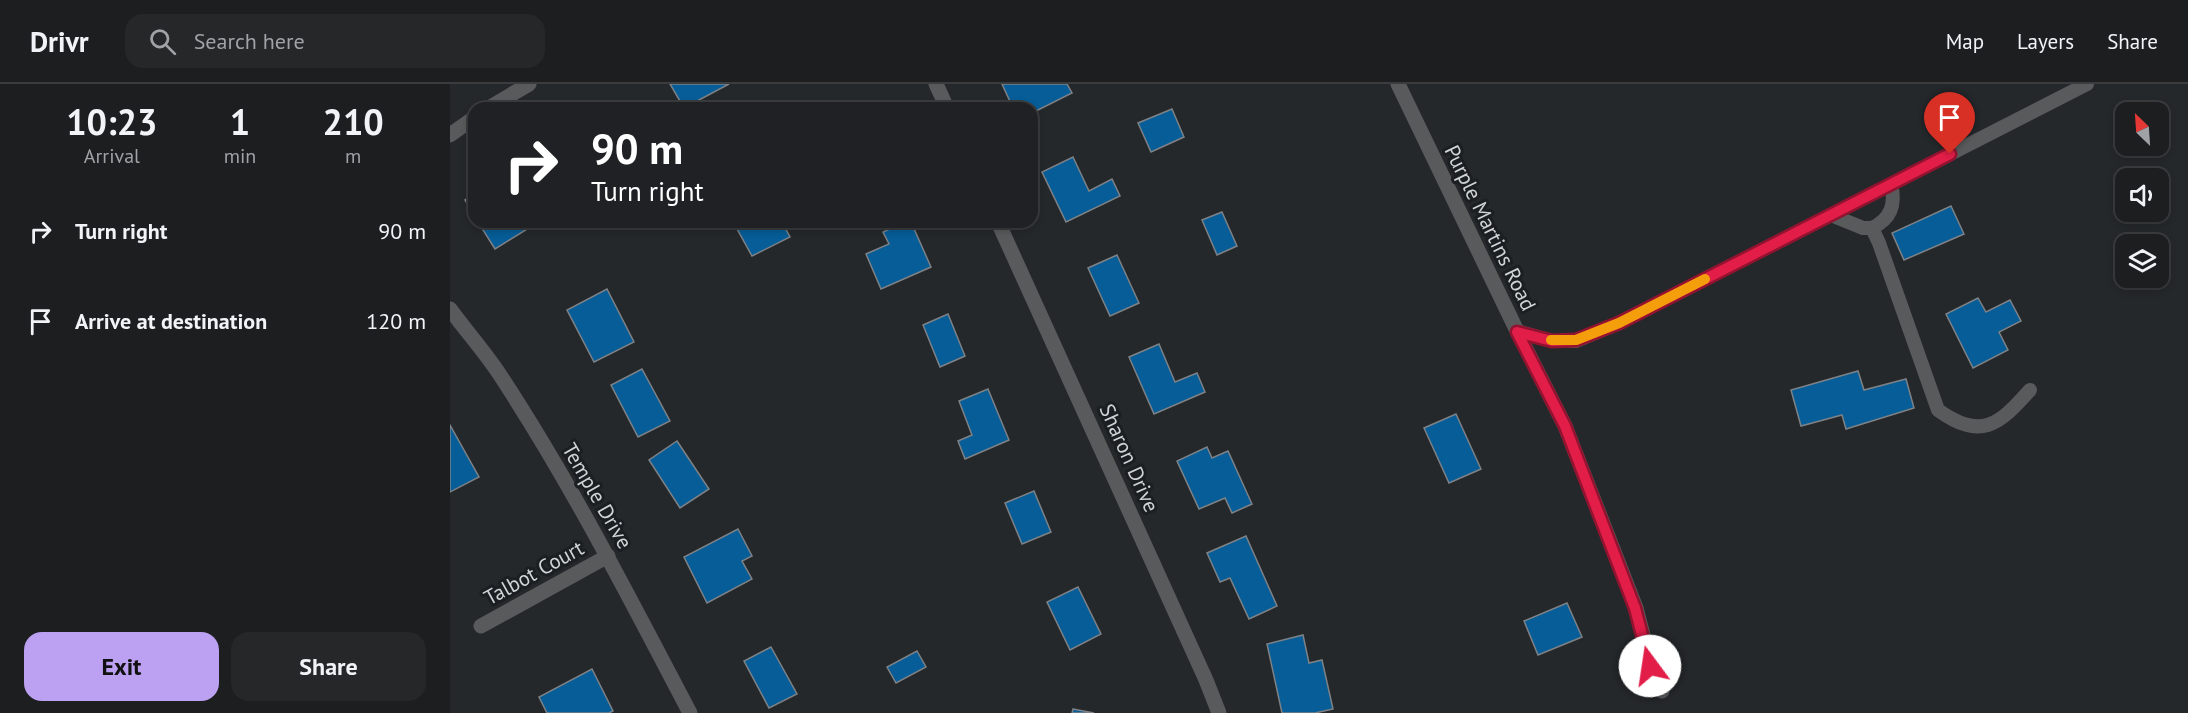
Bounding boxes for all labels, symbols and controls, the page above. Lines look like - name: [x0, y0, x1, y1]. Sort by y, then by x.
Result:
- search box: [125, 14, 545, 68]
- text: Drivr: [30, 23, 89, 60]
- icon: search: [146, 25, 179, 58]
- text: Search here: [194, 27, 305, 55]
- text: Map: [1946, 28, 1984, 55]
- text: Layers: [2017, 28, 2074, 55]
- text: Share: [2107, 28, 2158, 55]
- pin: [1924, 92, 1975, 154]
- text: 10:23: [66, 98, 158, 145]
- text: 1: [230, 98, 250, 145]
- text: 210: [323, 98, 384, 145]
- icon: arrive: [1933, 101, 1966, 134]
- north arrow: [2115, 102, 2169, 156]
- map controls: [2115, 102, 2169, 288]
- text: 90 m: [591, 121, 683, 176]
- icon: right: [492, 126, 570, 204]
- street label: Purple Martins Road: [1439, 140, 1542, 315]
- text: Arrival: [84, 143, 140, 169]
- text: min: [224, 143, 256, 169]
- text: m: [345, 143, 361, 169]
- button: sound: [2115, 168, 2169, 222]
- text: Turn right: [591, 174, 704, 208]
- icon: right: [24, 215, 57, 248]
- text: Turn right: [75, 217, 167, 245]
- text: 90 m: [378, 217, 426, 245]
- button: layers: [2115, 234, 2169, 288]
- icon: arrive: [24, 305, 57, 338]
- text: Arrive at destination: [75, 307, 267, 335]
- text: 120 m: [366, 307, 426, 335]
- street label: Sharon Drive: [1094, 399, 1165, 516]
- street label: Temple Drive: [556, 438, 639, 553]
- street label: Talbot Court: [479, 534, 588, 611]
- button: Exit: [24, 632, 219, 701]
- button: Share: [231, 632, 426, 701]
- position arrow: [1618, 634, 1682, 698]

